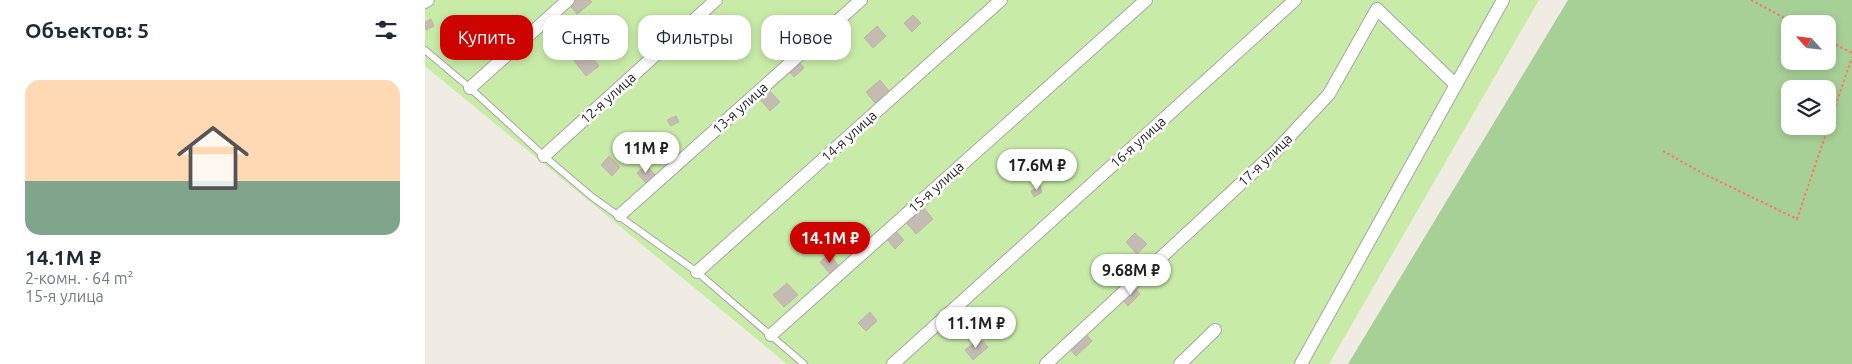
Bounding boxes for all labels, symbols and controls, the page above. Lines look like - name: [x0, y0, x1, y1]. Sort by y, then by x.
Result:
- chip: Купить: [440, 15, 533, 60]
- chip: Снять: [543, 15, 628, 60]
- chip: Фильтры: [638, 15, 751, 60]
- chip: Новое: [761, 15, 851, 60]
- north arrow: [1781, 15, 1836, 70]
- map controls: [1781, 15, 1836, 135]
- icon: filters: [372, 16, 400, 44]
- text: Объектов: 5: [25, 18, 149, 42]
- street label: 12-я улица: [577, 69, 639, 127]
- street label: 13-я улица: [709, 79, 771, 137]
- button: layers: [1781, 80, 1836, 135]
- street label: 14-я улица: [818, 107, 880, 165]
- icon: home: [168, 113, 258, 203]
- street label: 16-я улица: [1107, 113, 1169, 171]
- street label: 17-я улица: [1235, 130, 1295, 190]
- pin: 11M ₽: [611, 132, 681, 174]
- text: 11M ₽: [623, 139, 669, 157]
- pin: 17.6M ₽: [991, 148, 1083, 191]
- text: 17.6M ₽: [1008, 156, 1066, 174]
- street label: 15-я улица: [905, 158, 967, 216]
- pin: 14.1M ₽: [784, 222, 876, 264]
- text: 14.1M ₽: [801, 229, 859, 247]
- text: 14.1M ₽: [25, 245, 101, 269]
- pin: 9.68M ₽: [1085, 254, 1177, 296]
- text: 9.68M ₽: [1102, 261, 1160, 279]
- text: 2-комн. · 64 m²: [25, 269, 133, 287]
- text: 15-я улица: [25, 287, 104, 305]
- pin: 11.1M ₽: [930, 306, 1022, 349]
- text: 11.1M ₽: [947, 314, 1005, 332]

